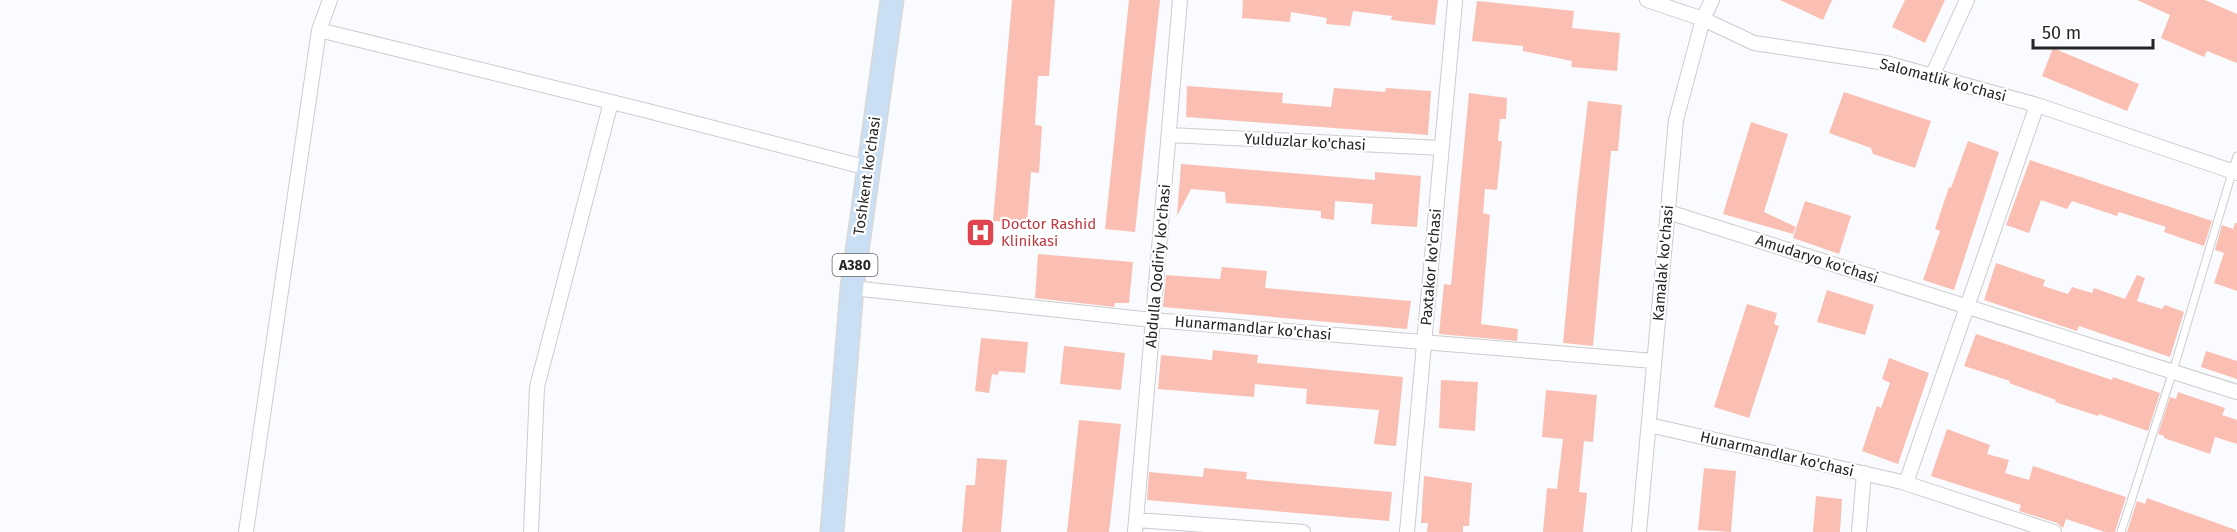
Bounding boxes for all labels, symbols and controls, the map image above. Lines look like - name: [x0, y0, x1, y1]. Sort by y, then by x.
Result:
- scale bar: [2033, 12, 2153, 50]
- text: 50 m: [2042, 22, 2081, 44]
- street label: Salomatlik ko'chasi: [1878, 54, 2008, 106]
- street label: Toshkent ko'chasi: [850, 115, 884, 237]
- street label: Yulduzlar ko'chasi: [1244, 130, 1366, 154]
- street label: Abdulla Qodiriy ko'chasi: [1142, 183, 1174, 349]
- street label: Kamalak ko'chasi: [1649, 204, 1677, 322]
- street label: Paxtakor ko'chasi: [1417, 208, 1445, 326]
- place label: Doctor Rashid Klinikasi: [1001, 215, 1096, 250]
- hospital icon: Doctor Rashid Klinikasi: [964, 217, 996, 249]
- street label: Amudaryo ko'chasi: [1754, 231, 1880, 287]
- road number: A380: [832, 254, 878, 276]
- street label: Hunarmandlar ko'chasi: [1174, 312, 1332, 344]
- street label: Hunarmandlar ko'chasi: [1698, 428, 1856, 480]

